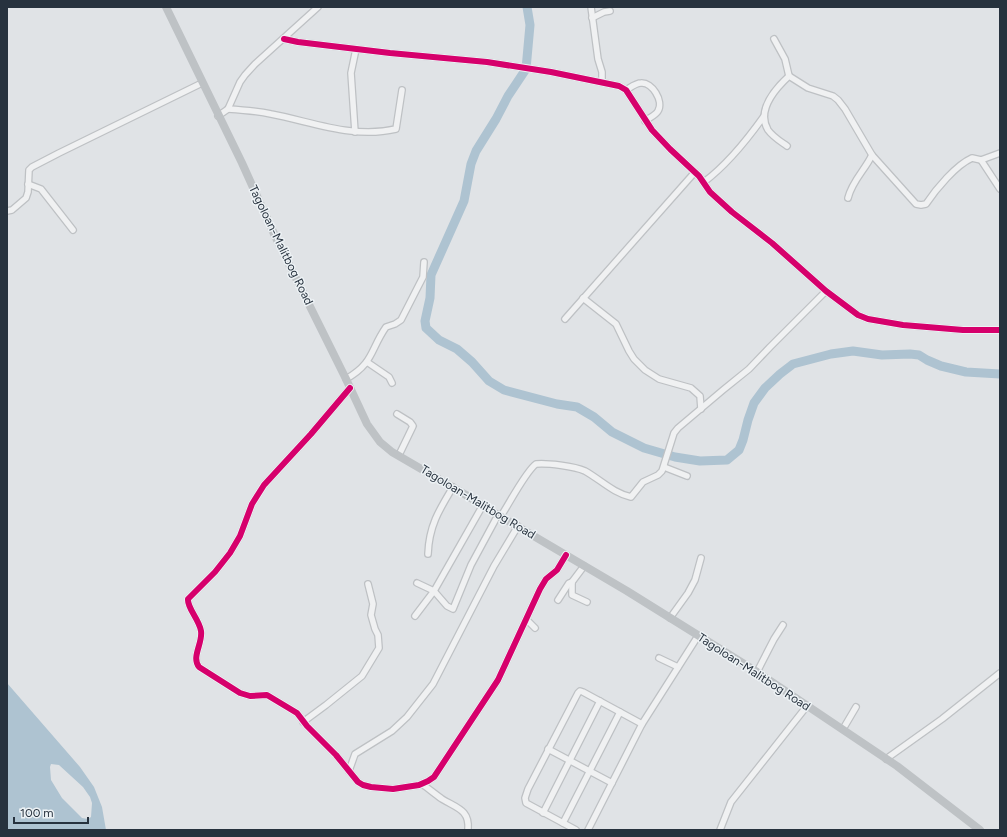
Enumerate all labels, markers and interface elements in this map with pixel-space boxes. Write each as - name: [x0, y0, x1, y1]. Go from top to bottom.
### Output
- street label: Tagoloan-Malitbog Road: [246, 183, 316, 307]
- street label: Tagoloan-Malitbog Road: [418, 462, 538, 542]
- street label: Tagoloan-Malitbog Road: [695, 630, 813, 714]
- scale bar: [14, 799, 88, 825]
- text: 100 m: [20, 806, 54, 820]

